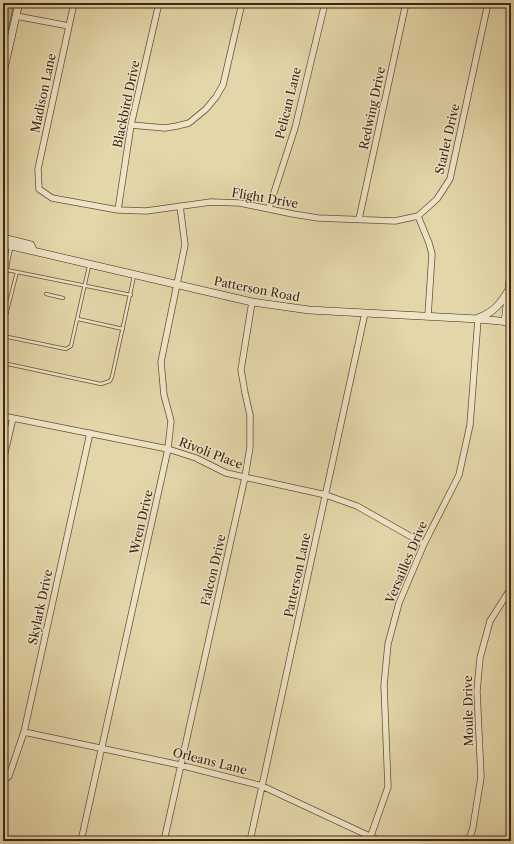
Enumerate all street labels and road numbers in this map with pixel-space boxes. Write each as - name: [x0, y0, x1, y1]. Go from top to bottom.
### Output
- street label: Madison Lane: [27, 52, 59, 134]
- street label: Blackbird Drive: [109, 59, 143, 149]
- street label: Pelican Lane: [272, 65, 304, 140]
- street label: Redwing Drive: [356, 65, 388, 151]
- street label: Starlet Drive: [432, 102, 462, 176]
- street label: Flight Drive: [230, 185, 300, 211]
- street label: Patterson Road: [213, 273, 302, 305]
- street label: Rivoli Place: [177, 434, 245, 472]
- street label: Wren Drive: [126, 488, 156, 557]
- street label: Versailles Drive: [382, 518, 430, 606]
- street label: Patterson Lane: [281, 531, 313, 619]
- street label: Falcon Drive: [198, 533, 229, 607]
- street label: Skylark Drive: [25, 568, 55, 646]
- street label: Moule Drive: [460, 675, 476, 747]
- street label: Orleans Lane: [171, 745, 249, 778]

